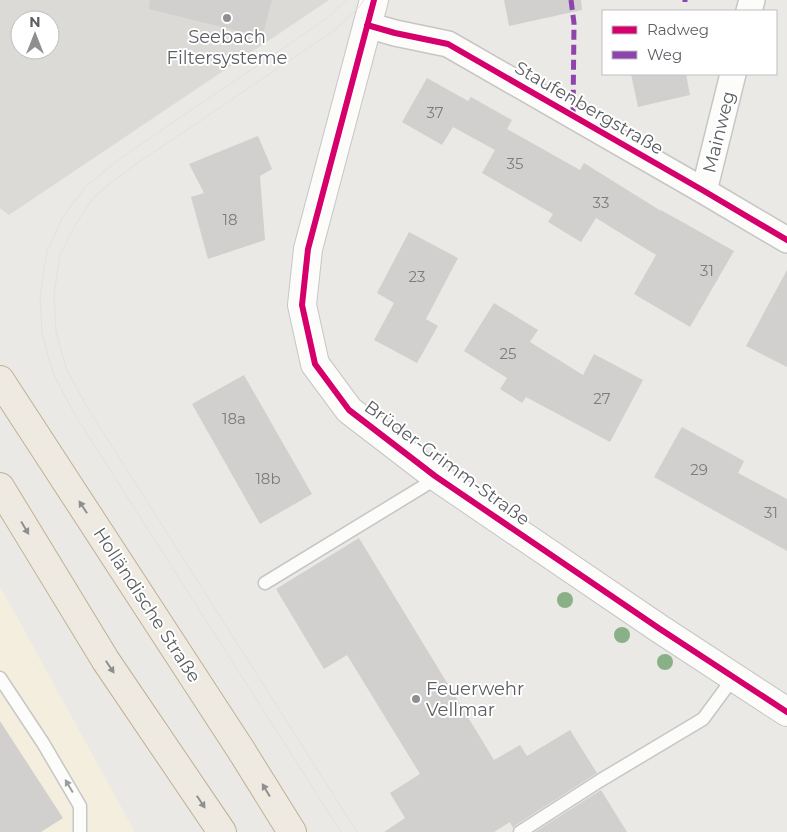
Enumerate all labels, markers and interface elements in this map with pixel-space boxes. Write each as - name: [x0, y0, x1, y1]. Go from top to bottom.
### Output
- north arrow: [10, 10, 60, 60]
- legend: [602, 10, 777, 75]
- marker: Seebach Filtersysteme: [221, 12, 233, 24]
- text: N: [29, 13, 41, 31]
- text: Radweg: [647, 20, 709, 39]
- place label: Seebach Filtersysteme: [167, 26, 288, 69]
- text: Weg: [647, 45, 682, 64]
- street label: Staufenbergstraße: [511, 56, 667, 160]
- street label: Mainweg: [698, 89, 740, 175]
- house number: 37: [426, 103, 444, 122]
- house number: 35: [507, 154, 523, 173]
- house number: 33: [593, 193, 609, 212]
- house number: 18: [223, 210, 238, 229]
- house number: 31: [700, 261, 714, 280]
- house number: 23: [409, 267, 425, 286]
- house number: 25: [499, 344, 517, 363]
- house number: 27: [593, 389, 611, 408]
- street label: Brüder-Grimm-Straße: [360, 396, 534, 530]
- house number: 18a: [222, 409, 246, 428]
- house number: 29: [690, 460, 708, 479]
- house number: 18b: [255, 469, 281, 488]
- one-way arrow: [78, 500, 88, 514]
- house number: 31: [764, 503, 778, 522]
- one-way arrow: [21, 522, 30, 535]
- street label: Holländische Straße: [89, 523, 205, 687]
- one-way arrow: [105, 660, 115, 674]
- place label: Feuerwehr Vellmar: [426, 678, 524, 721]
- marker: Feuerwehr Vellmar: [410, 693, 422, 705]
- one-way arrow: [64, 780, 73, 793]
- one-way arrow: [262, 784, 271, 797]
- one-way arrow: [197, 795, 206, 808]

